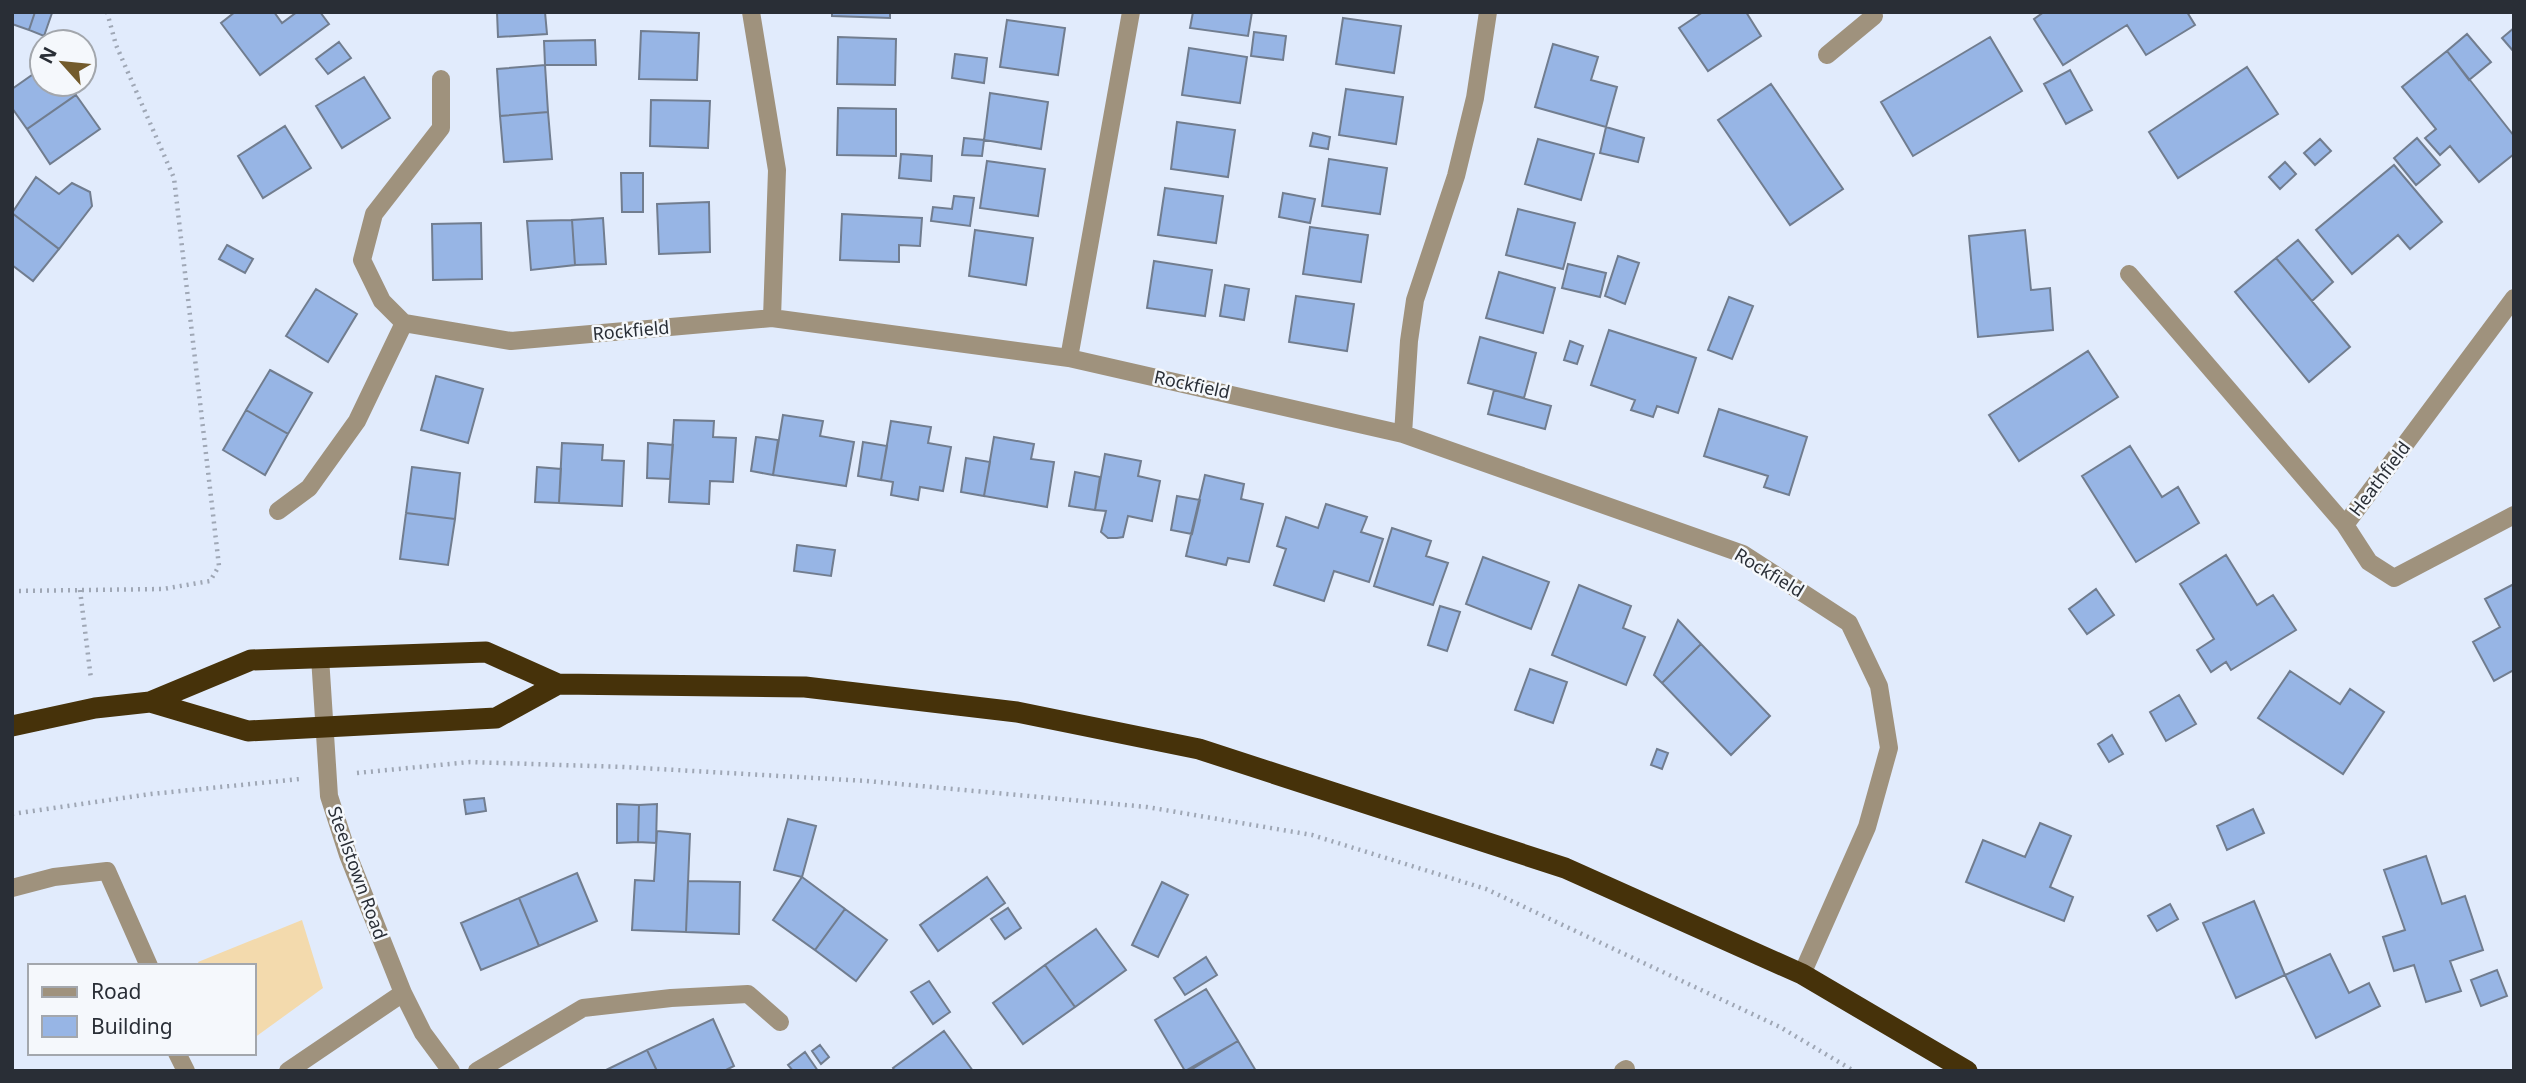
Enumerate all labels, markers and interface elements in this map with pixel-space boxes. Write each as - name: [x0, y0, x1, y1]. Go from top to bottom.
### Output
- north arrow: [28, 28, 98, 98]
- text: N: [33, 42, 63, 68]
- street label: Rockfield: [591, 315, 670, 345]
- street label: Rockfield: [1152, 364, 1232, 404]
- street label: Heathfield: [2343, 436, 2415, 521]
- street label: Rockfield: [1730, 542, 1809, 602]
- street label: Steelstown Road: [323, 803, 393, 943]
- legend: [28, 964, 256, 1055]
- text: Road: [91, 977, 141, 1005]
- text: Building: [91, 1012, 173, 1040]

